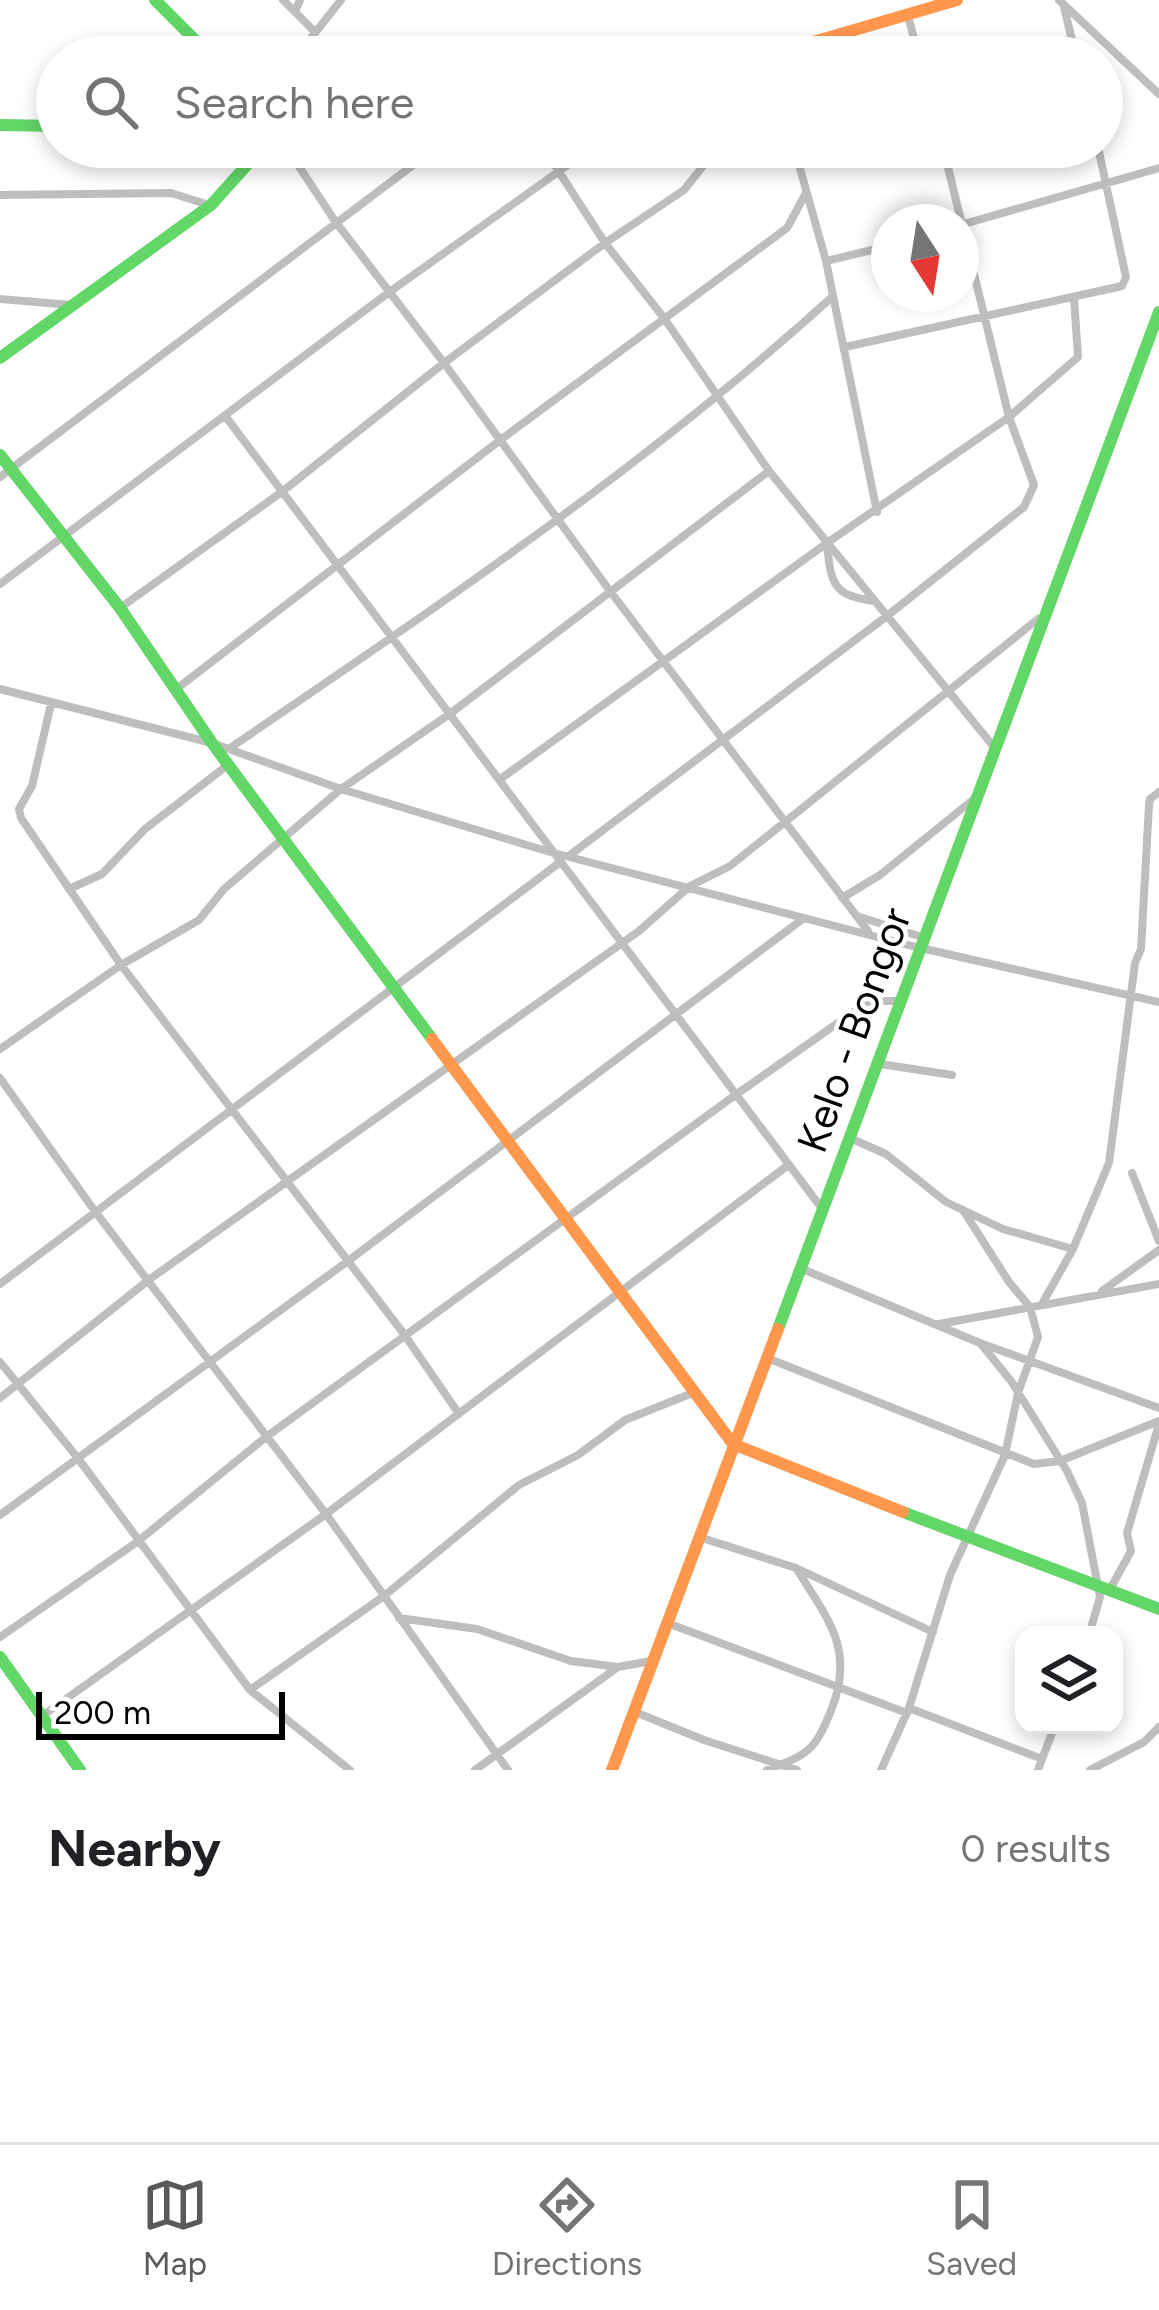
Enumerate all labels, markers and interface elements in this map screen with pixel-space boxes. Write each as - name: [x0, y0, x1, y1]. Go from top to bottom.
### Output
- search box: [36, 36, 1123, 168]
- icon: search: [78, 69, 144, 135]
- text: Search here: [174, 75, 414, 129]
- north arrow: [871, 204, 979, 312]
- street label: Kelo - Bongor: [786, 901, 922, 1159]
- map controls: [1015, 1626, 1123, 1734]
- button: layers: [1015, 1626, 1123, 1734]
- scale bar: [36, 1686, 285, 1739]
- text: 200 m: [54, 1693, 151, 1732]
- text: Nearby: [48, 1818, 221, 1879]
- text: 0 results: [960, 1825, 1111, 1872]
- tab: Map: [142, 2172, 208, 2283]
- tab: Directions: [492, 2172, 642, 2283]
- tab: Saved: [926, 2172, 1017, 2283]

